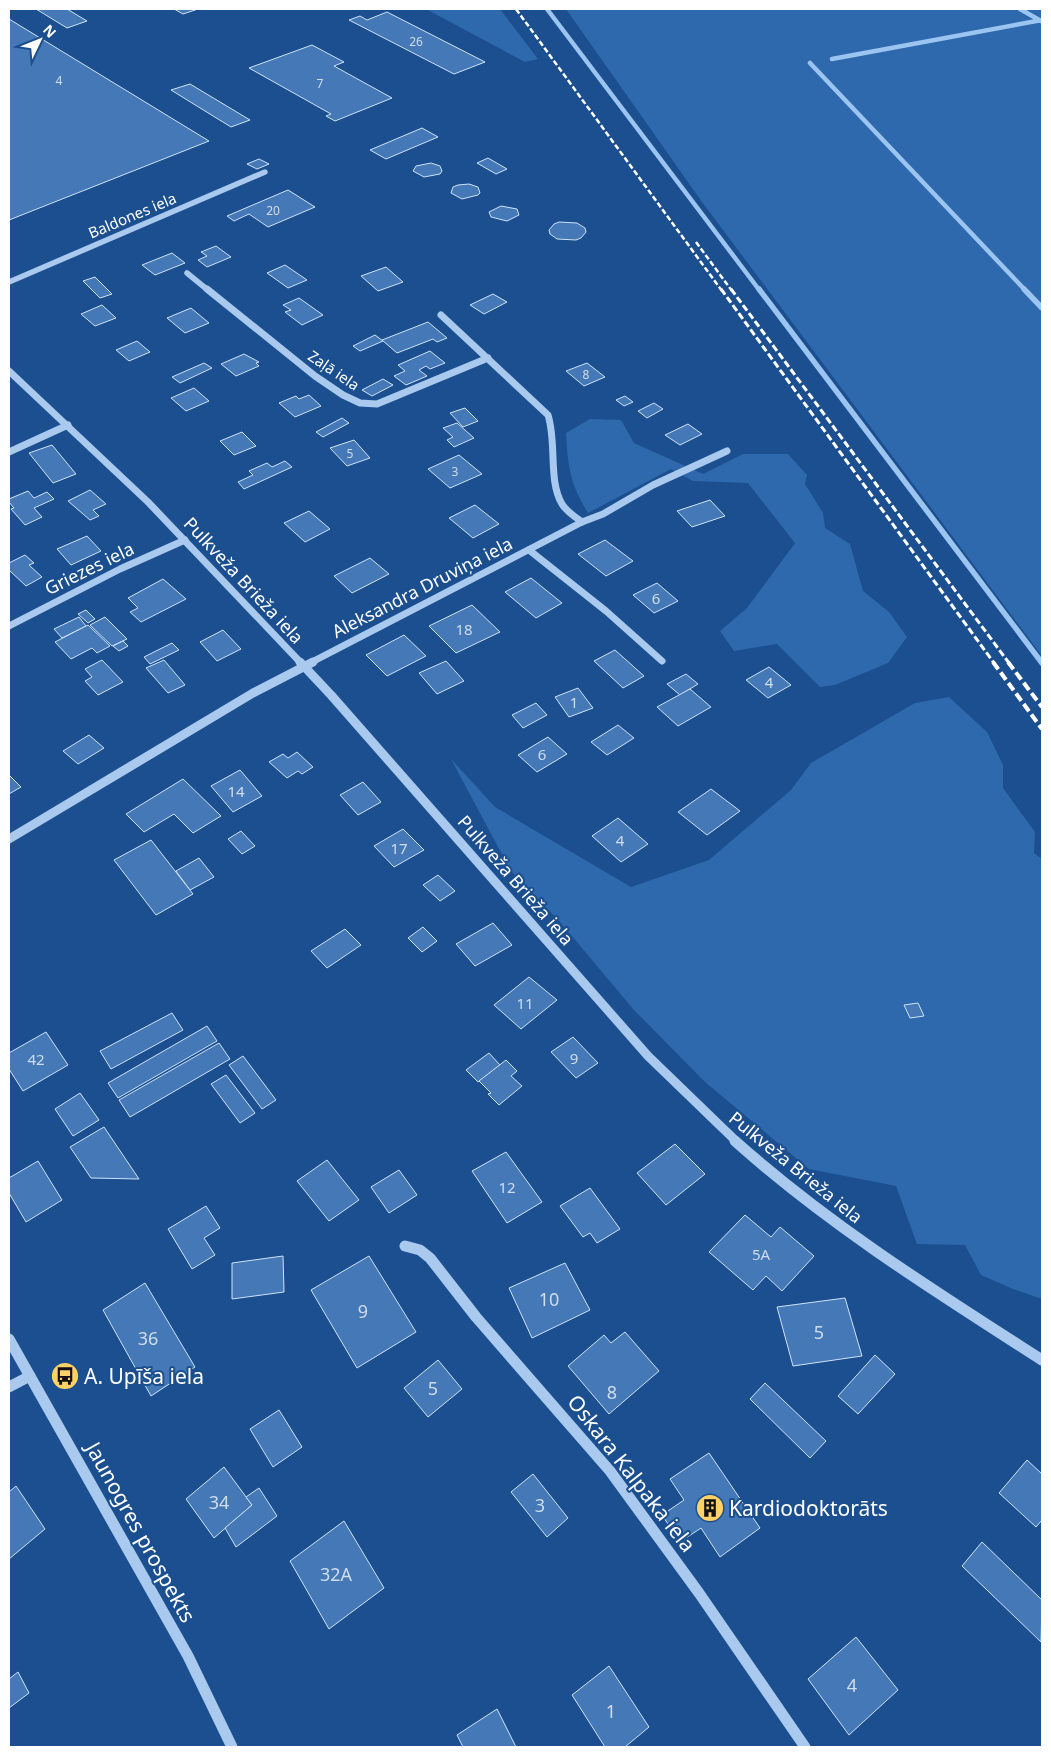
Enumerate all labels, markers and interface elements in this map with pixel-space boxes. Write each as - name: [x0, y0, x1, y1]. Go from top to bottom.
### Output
- north arrow: [15, 15, 65, 65]
- text: N: [39, 20, 61, 41]
- house number: 26: [409, 33, 423, 50]
- house number: 4: [56, 72, 63, 89]
- house number: 7: [317, 75, 324, 92]
- street label: Baldones iela: [85, 187, 179, 243]
- house number: 20: [266, 202, 280, 219]
- street label: Zaļā iela: [304, 346, 364, 394]
- house number: 8: [583, 366, 590, 383]
- house number: 5: [347, 445, 354, 462]
- house number: 3: [452, 463, 459, 480]
- street label: Pulkveža Brieža iela: [179, 511, 309, 649]
- street label: Aleksandra Druviņa iela: [328, 531, 516, 643]
- street label: Griezes iela: [40, 536, 138, 600]
- house number: 6: [652, 588, 660, 608]
- house number: 18: [455, 619, 473, 639]
- house number: 4: [765, 672, 774, 692]
- house number: 1: [570, 692, 578, 712]
- house number: 6: [538, 744, 546, 764]
- house number: 14: [227, 781, 245, 801]
- street label: Pulkveža Brieža iela: [453, 810, 579, 950]
- house number: 4: [616, 830, 625, 850]
- house number: 17: [390, 838, 408, 858]
- house number: 11: [516, 993, 534, 1013]
- house number: 9: [570, 1048, 578, 1068]
- house number: 42: [27, 1049, 45, 1069]
- street label: Pulkveža Brieža iela: [724, 1106, 868, 1228]
- house number: 12: [498, 1177, 516, 1197]
- house number: 5A: [752, 1244, 770, 1264]
- house number: 10: [539, 1287, 559, 1311]
- house number: 9: [358, 1299, 368, 1323]
- house number: 5: [814, 1320, 824, 1344]
- house number: 36: [138, 1326, 158, 1350]
- bus stop icon: A. Upīša iela: [50, 1361, 80, 1391]
- place label: A. Upīša iela: [84, 1362, 204, 1390]
- house number: 5: [428, 1376, 438, 1400]
- house number: 8: [607, 1380, 617, 1404]
- street label: Oskara Kalpaka iela: [562, 1388, 702, 1558]
- street label: Jaunogres prospekts: [79, 1435, 202, 1627]
- house number: 34: [209, 1490, 229, 1514]
- house number: 3: [535, 1493, 545, 1517]
- building icon: Kardiodoktorāts: [695, 1493, 725, 1523]
- place label: Kardiodoktorāts: [729, 1494, 888, 1522]
- house number: 32A: [320, 1562, 353, 1586]
- house number: 4: [847, 1673, 857, 1697]
- house number: 1: [606, 1699, 616, 1723]

